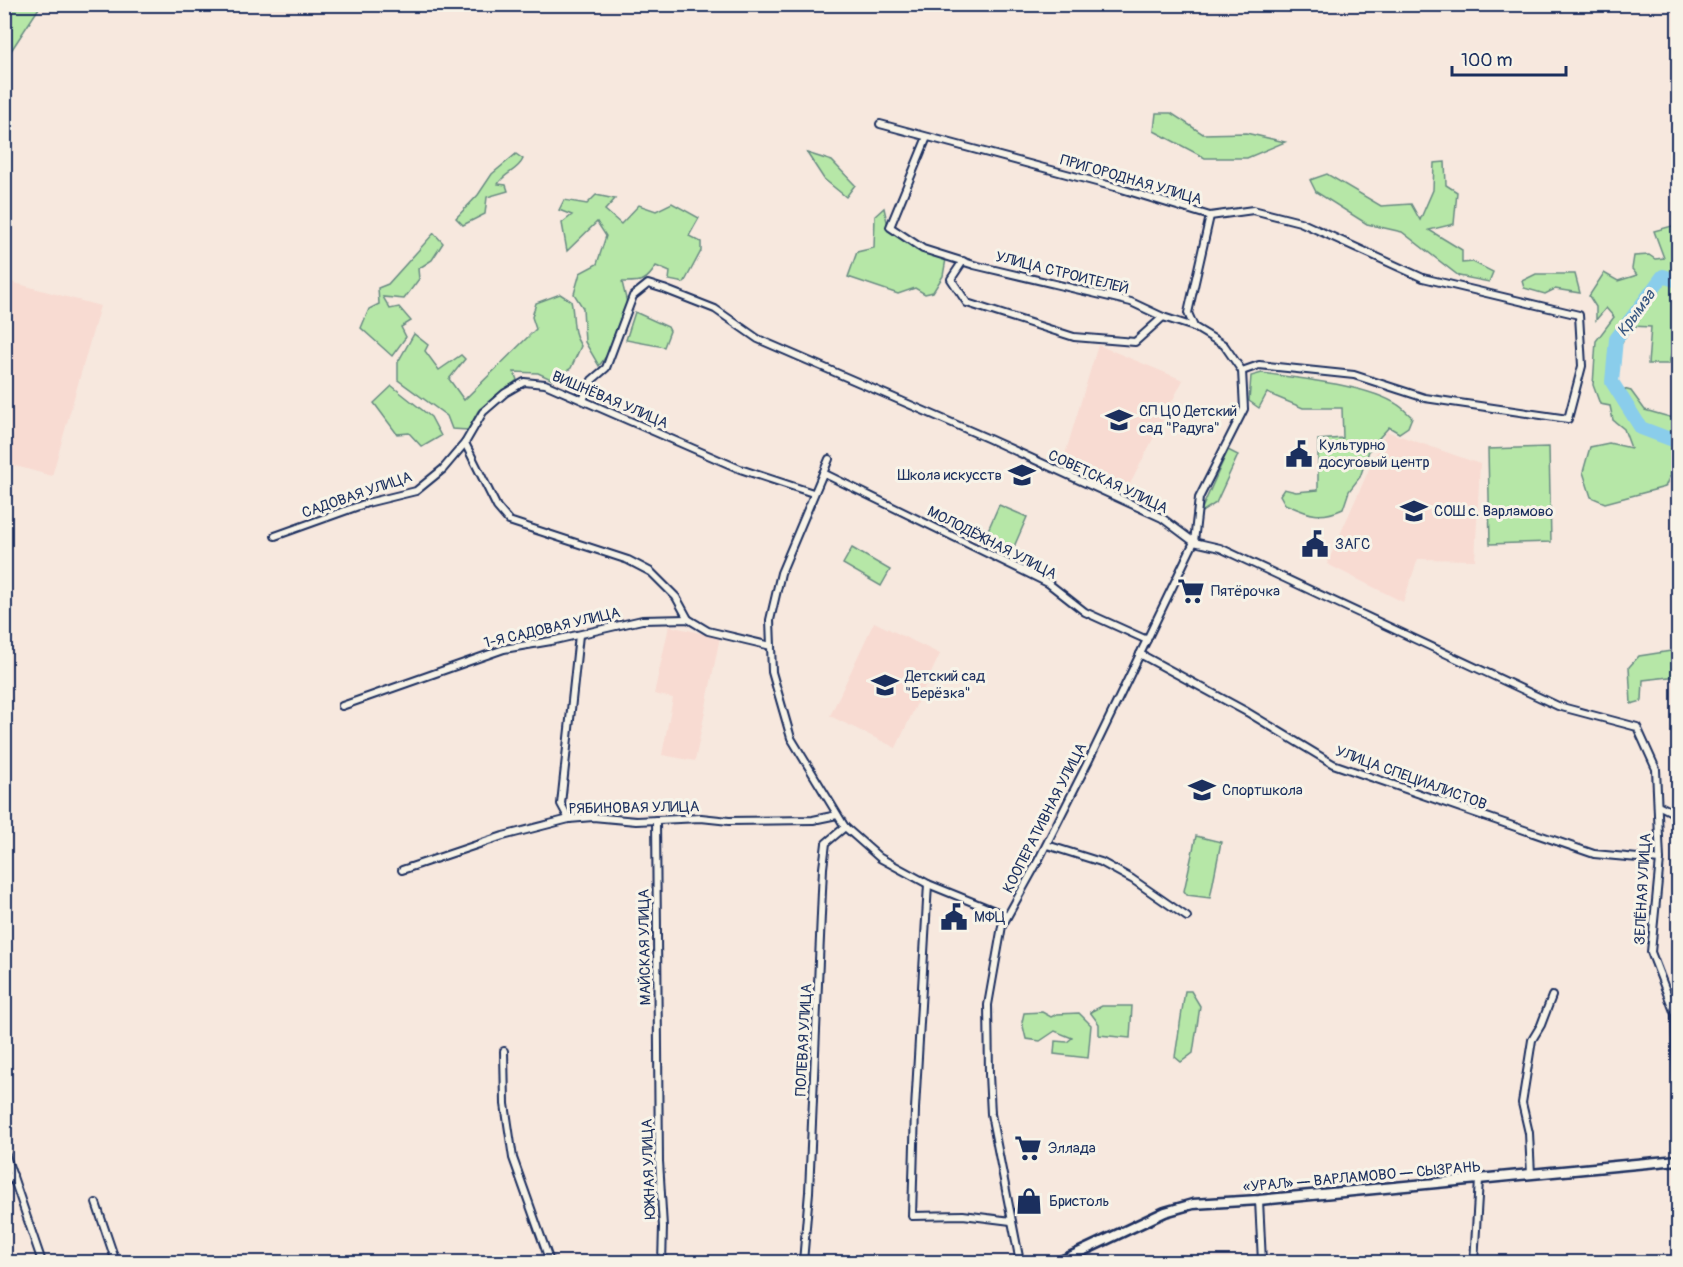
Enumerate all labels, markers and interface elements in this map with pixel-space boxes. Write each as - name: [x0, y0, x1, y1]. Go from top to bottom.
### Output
- scale bar: [1452, 39, 1566, 77]
- text: 100 m: [1461, 49, 1513, 72]
- street label: ПРИГОРОДНАЯ УЛИЦА: [1058, 151, 1204, 209]
- street label: УЛИЦА СТРОИТЕЛЕЙ: [994, 247, 1130, 299]
- water label: Крымза: [1612, 285, 1661, 340]
- street label: ВИШНЁВАЯ УЛИЦА: [549, 367, 671, 433]
- place label: СП ЦО Детский сад "Радуга": [1139, 402, 1237, 438]
- school or university icon: СП ЦО Детский сад "Радуга": [1104, 405, 1134, 435]
- place label: Культурно досуговый центр: [1319, 436, 1430, 472]
- public building icon: Культурно досуговый центр: [1284, 439, 1314, 469]
- street label: СОВЕТСКАЯ УЛИЦА: [1045, 446, 1171, 518]
- school or university icon: Школа искусств: [1007, 460, 1037, 490]
- place label: Школа искусств: [898, 466, 1002, 485]
- street label: САДОВАЯ УЛИЦА: [300, 467, 415, 523]
- school or university icon: СОШ с. Варламово: [1399, 496, 1429, 526]
- street label: МОЛОДЁЖНАЯ УЛИЦА: [924, 502, 1060, 584]
- place label: СОШ с. Варламово: [1434, 502, 1553, 521]
- public building icon: ЗАГС: [1300, 529, 1330, 559]
- place label: ЗАГС: [1335, 535, 1370, 554]
- supermarket icon: Пятёрочка: [1176, 576, 1206, 606]
- place label: Пятёрочка: [1211, 582, 1280, 601]
- street label: 1-Я САДОВАЯ УЛИЦА: [482, 603, 622, 653]
- place label: Детский сад "Берёзка": [904, 667, 985, 703]
- school or university icon: Детский сад "Берёзка": [870, 670, 900, 700]
- street label: КООПЕРАТИВНАЯ УЛИЦА: [999, 739, 1091, 896]
- street label: УЛИЦА СПЕЦИАЛИСТОВ: [1333, 742, 1489, 814]
- school or university icon: Спортшкола: [1187, 775, 1217, 805]
- place label: Спортшкола: [1222, 781, 1303, 800]
- street label: РЯБИНОВАЯ УЛИЦА: [568, 797, 700, 819]
- street label: ЗЕЛЁНАЯ УЛИЦА: [1631, 832, 1655, 945]
- street label: МАЙСКАЯ УЛИЦА: [634, 888, 656, 1005]
- public building icon: МФЦ: [939, 902, 969, 932]
- place label: МФЦ: [974, 908, 1006, 927]
- street label: ПОЛЕВАЯ УЛИЦА: [792, 983, 816, 1097]
- street label: ЮЖНАЯ УЛИЦА: [638, 1118, 660, 1220]
- supermarket icon: Эллада: [1013, 1133, 1043, 1163]
- place label: Эллада: [1048, 1139, 1096, 1158]
- street label: «УРАЛ» — ВАРЛАМОВО — СЫЗРАНЬ: [1242, 1157, 1482, 1197]
- shop icon: Бристоль: [1014, 1186, 1044, 1216]
- place label: Бристоль: [1049, 1192, 1110, 1211]

